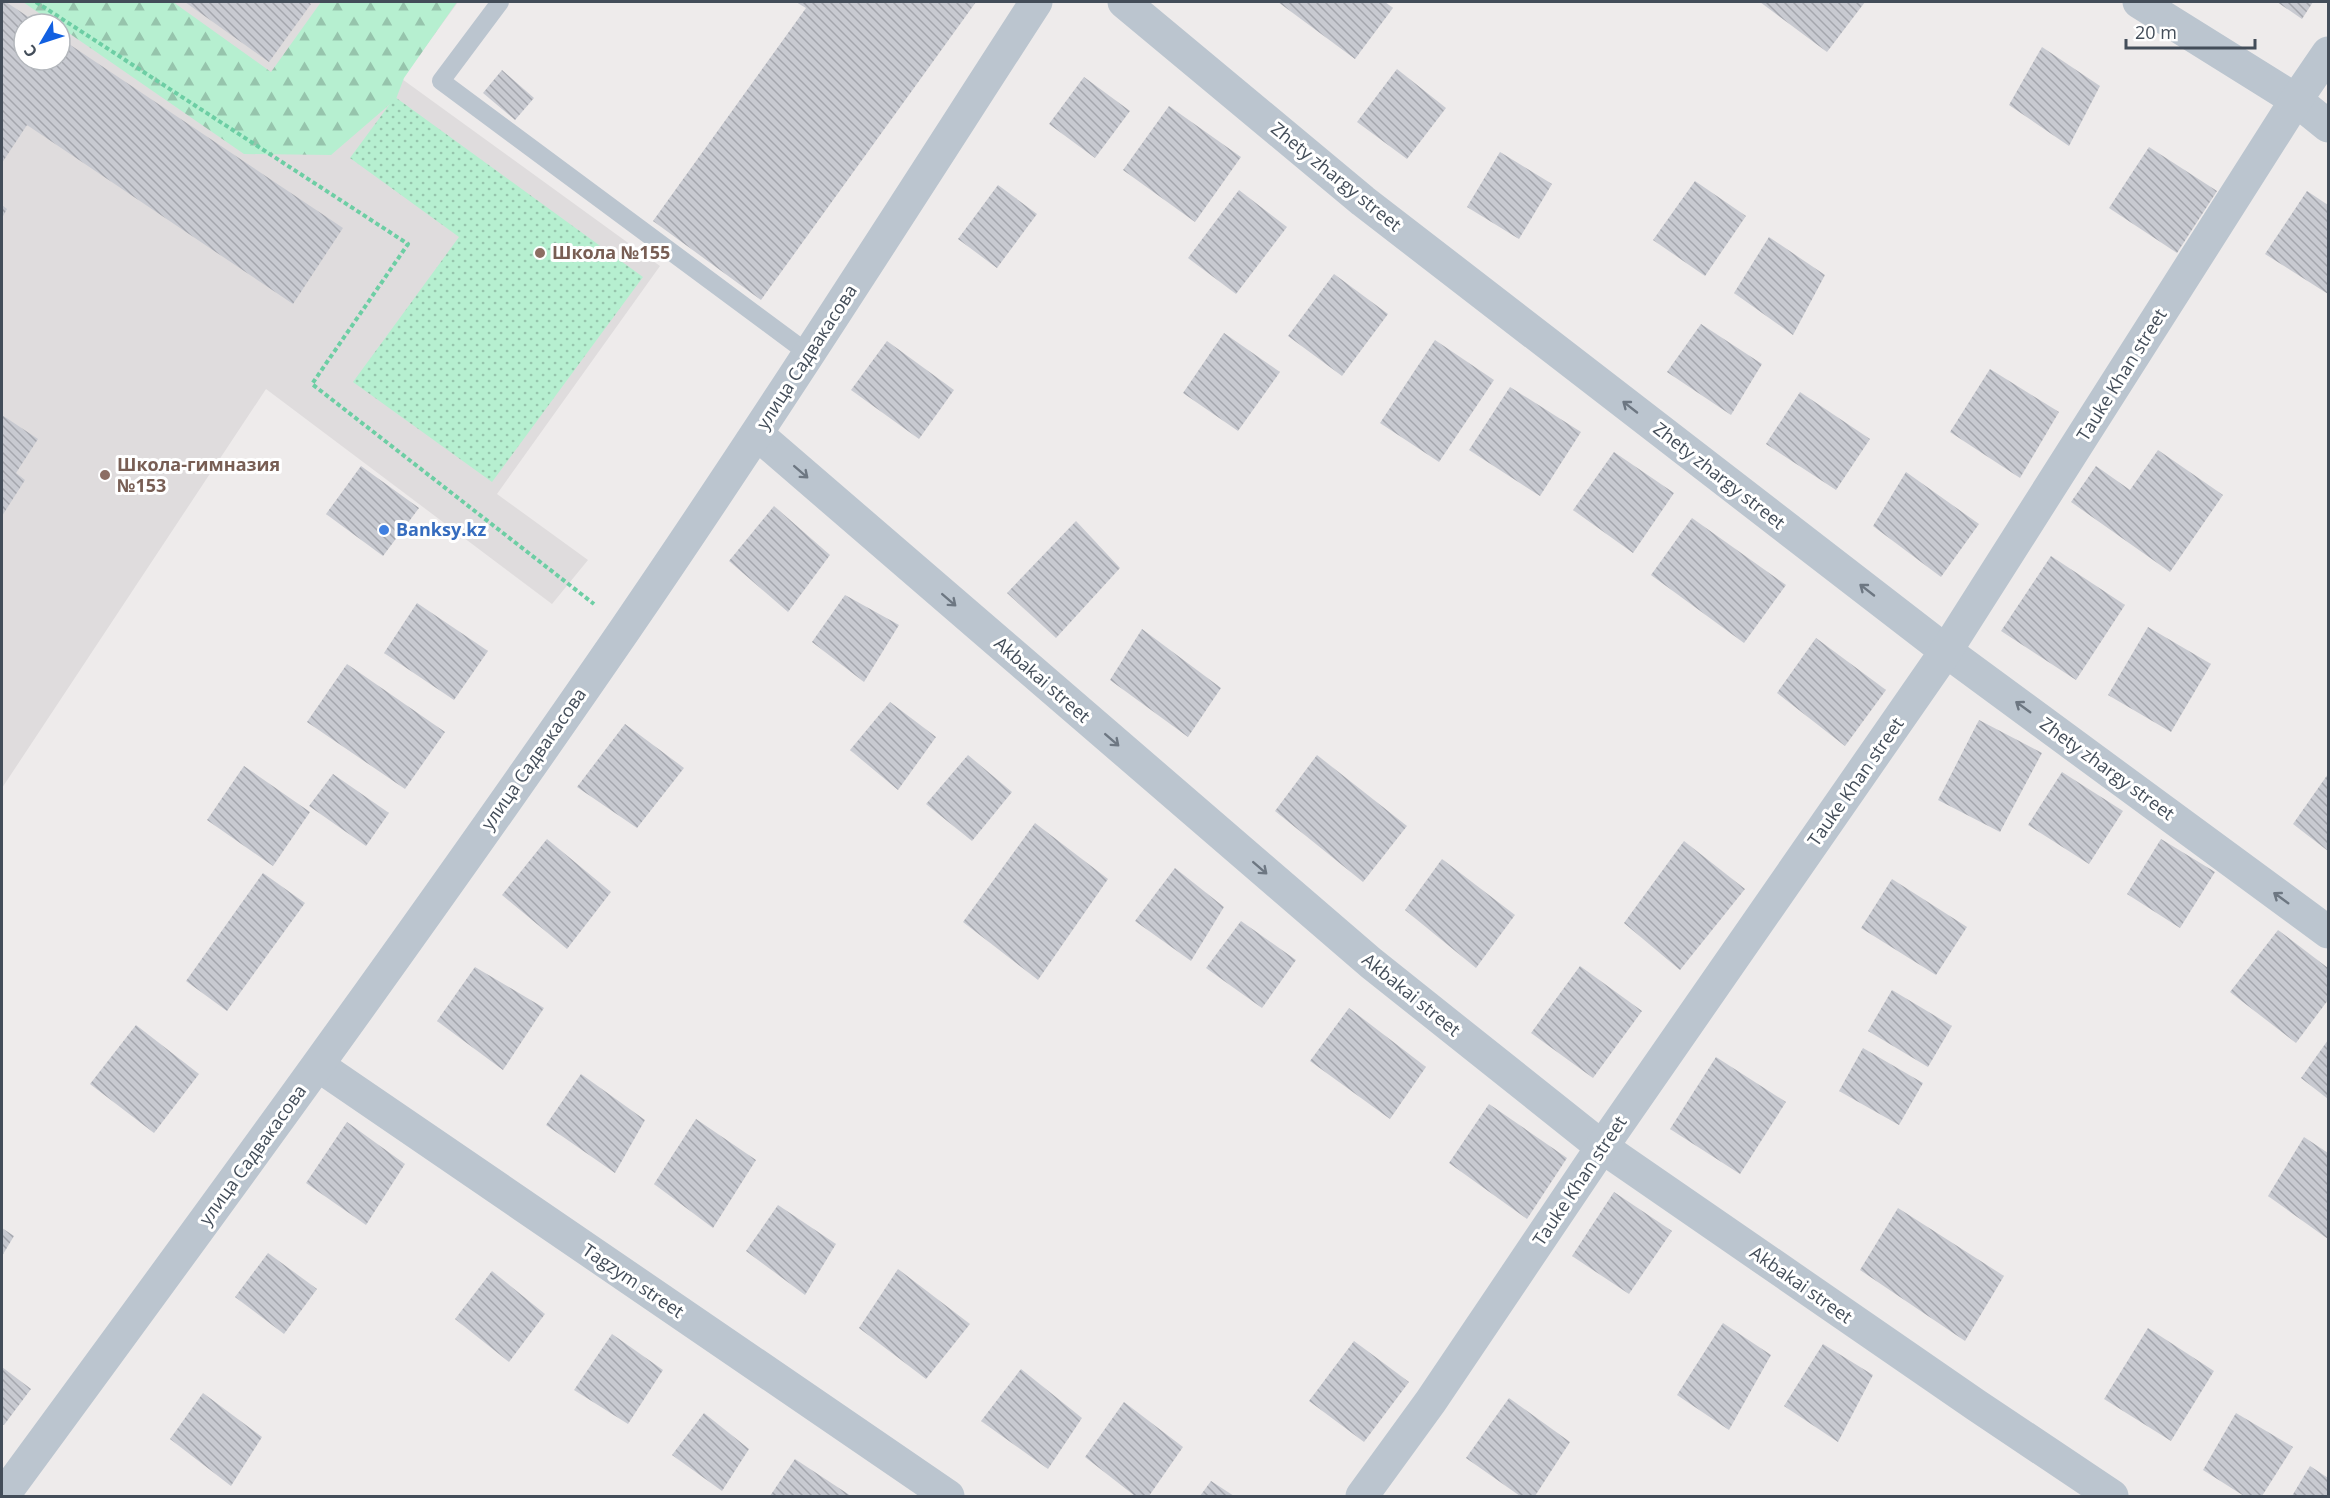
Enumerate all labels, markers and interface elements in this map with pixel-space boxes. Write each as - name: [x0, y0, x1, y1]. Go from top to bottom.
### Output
- north arrow: [12, 12, 72, 72]
- scale bar: [2126, 12, 2255, 50]
- text: 20 m: [2135, 20, 2177, 44]
- text: С: [19, 41, 42, 62]
- street label: Zhety zhargy street: [1267, 116, 1407, 236]
- place label: Школа №155: [552, 240, 670, 264]
- marker: Школа №155: [533, 246, 547, 260]
- street label: улица Садвакасова: [750, 280, 862, 433]
- street label: Tauke Khan street: [2071, 304, 2172, 445]
- one-way arrow: [1622, 400, 1638, 413]
- street label: Zhety zhargy street: [1649, 416, 1790, 534]
- place label: Школа-гимназия №153: [117, 452, 280, 497]
- one-way arrow: [793, 465, 808, 479]
- marker: Школа-гимназия №153: [98, 468, 112, 482]
- place label: Banksy.kz: [396, 517, 486, 541]
- marker: Banksy.kz: [377, 523, 391, 537]
- one-way arrow: [1859, 584, 1875, 597]
- one-way arrow: [941, 593, 957, 606]
- street label: Akbakai street: [990, 631, 1096, 728]
- street label: улица Садвакасова: [475, 683, 591, 834]
- one-way arrow: [2015, 701, 2031, 714]
- street label: Zhety zhargy street: [2035, 711, 2180, 825]
- street label: Tauke Khan street: [1802, 712, 1909, 851]
- one-way arrow: [1104, 734, 1120, 747]
- one-way arrow: [1252, 861, 1267, 875]
- one-way arrow: [2274, 891, 2290, 904]
- street label: Akbakai street: [1358, 947, 1466, 1041]
- street label: улица Садвакасова: [193, 1079, 311, 1229]
- street label: Tauke Khan street: [1527, 1111, 1632, 1250]
- street label: Tagzym street: [578, 1237, 689, 1323]
- street label: Akbakai street: [1746, 1240, 1857, 1328]

